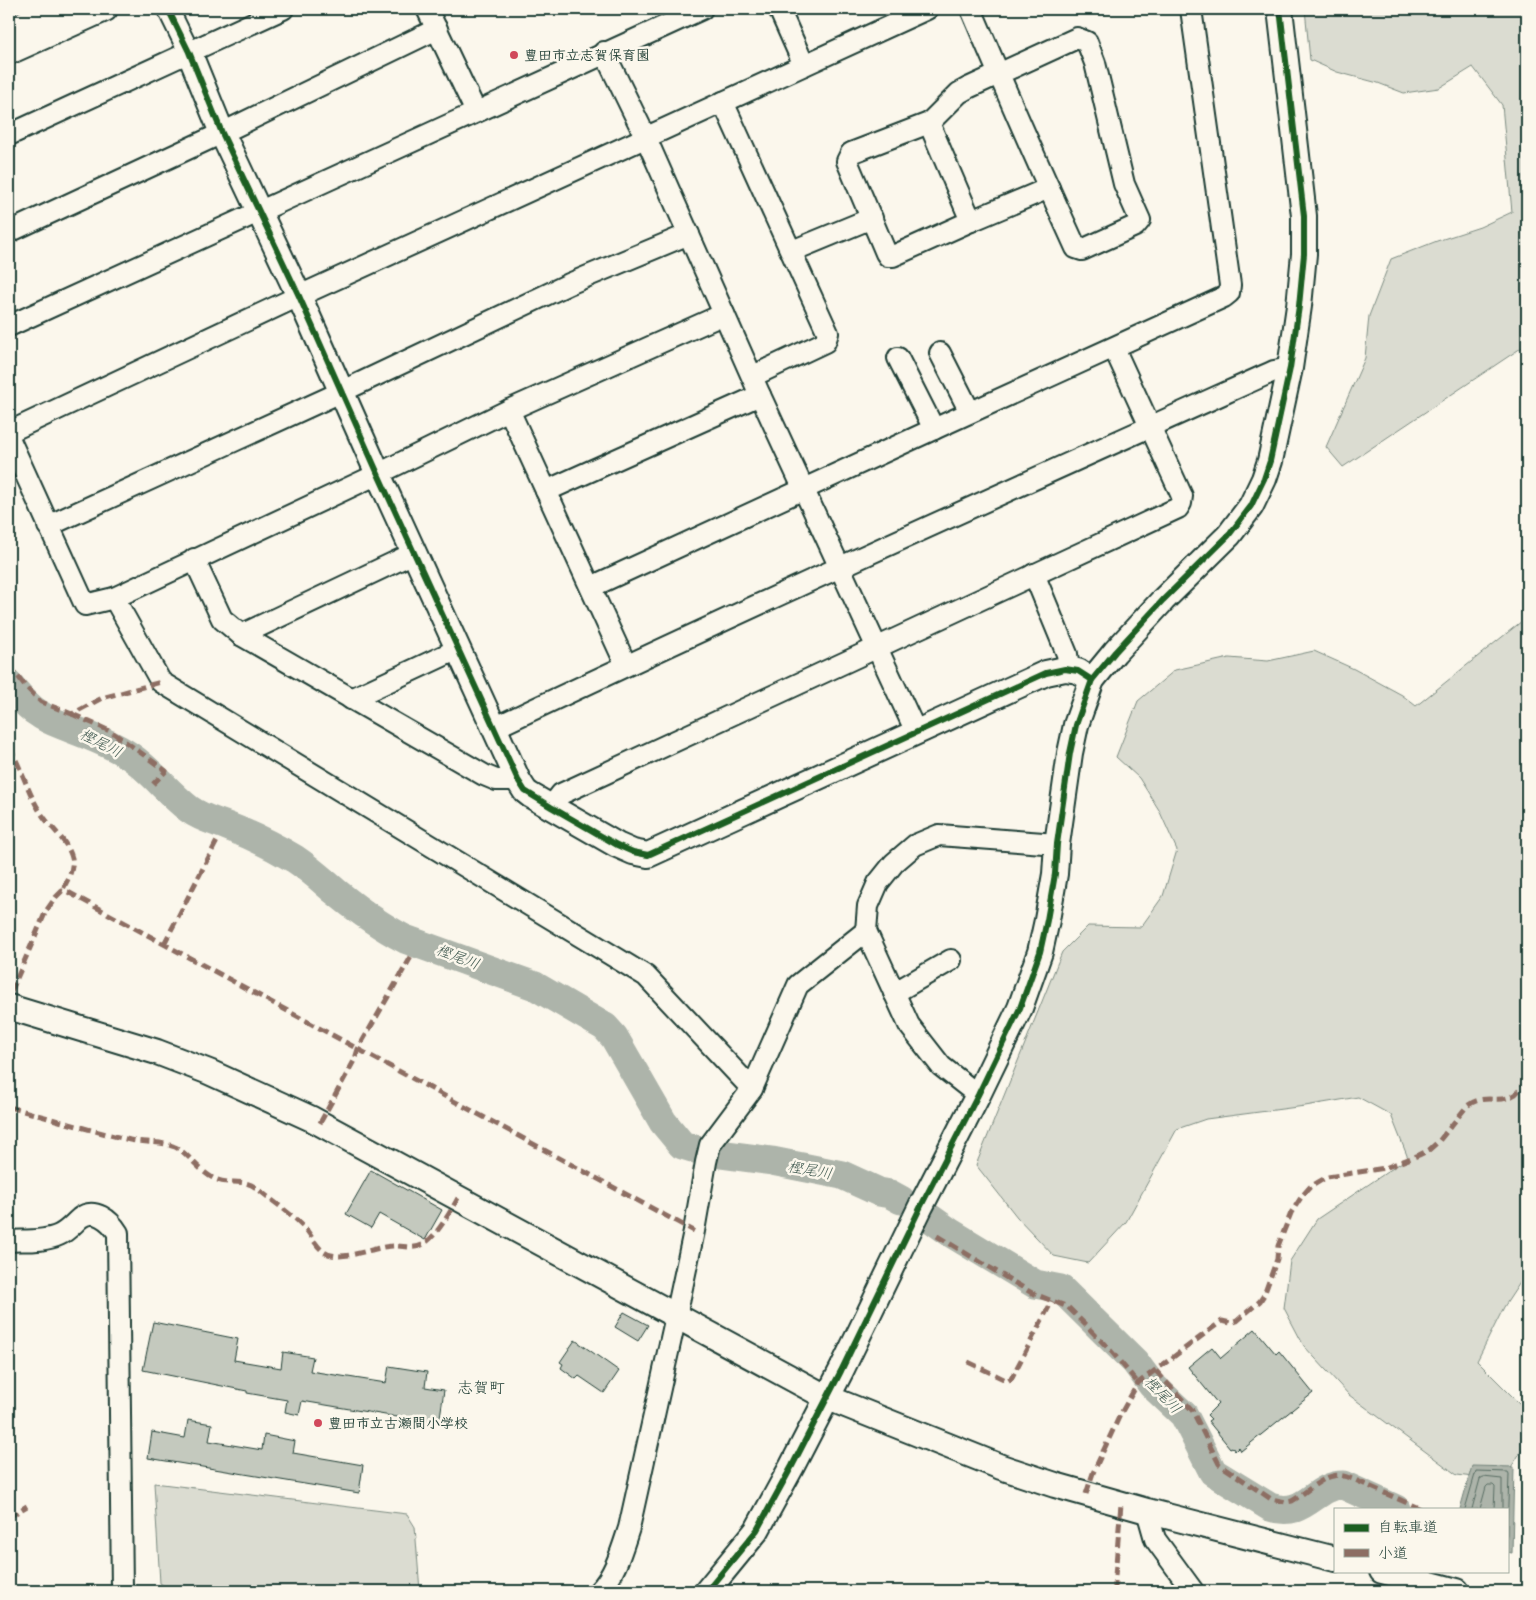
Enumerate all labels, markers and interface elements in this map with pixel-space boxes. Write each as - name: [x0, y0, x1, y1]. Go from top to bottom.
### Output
- place label: 豊田市立志賀保育園: [524, 45, 650, 64]
- marker: 豊田市立志賀保育園: [508, 49, 520, 61]
- water label: 樫尾川: [77, 723, 126, 761]
- water label: 樫尾川: [434, 939, 483, 973]
- water label: 樫尾川: [786, 1155, 834, 1183]
- water label: 樫尾川: [1141, 1371, 1187, 1417]
- district label: 志賀町: [457, 1376, 505, 1397]
- place label: 豊田市立古瀬間小学校: [328, 1413, 468, 1432]
- marker: 豊田市立古瀬間小学校: [312, 1417, 324, 1429]
- legend: [1334, 1508, 1508, 1572]
- text: 自転車道: [1378, 1516, 1438, 1536]
- text: 小道: [1378, 1542, 1408, 1562]

